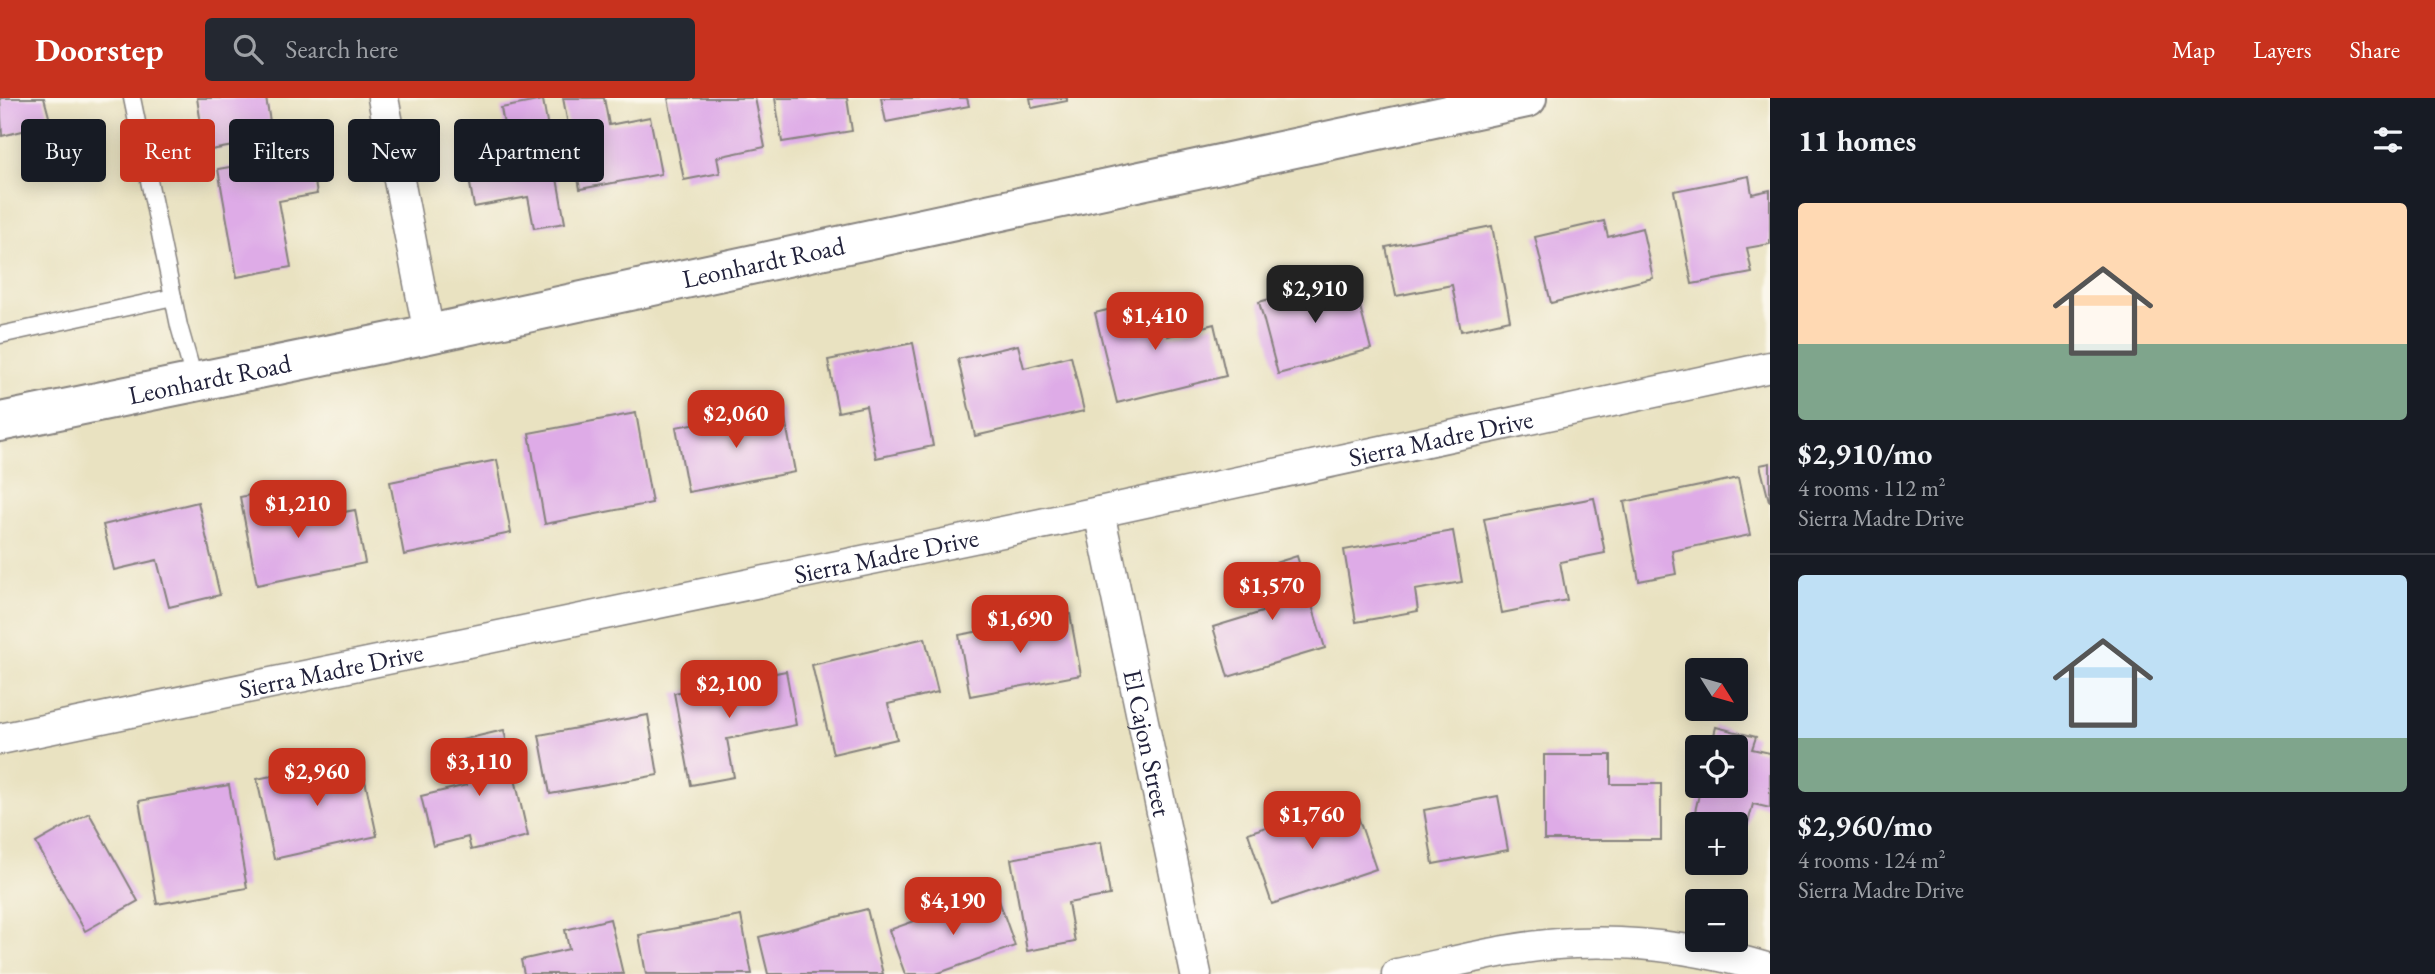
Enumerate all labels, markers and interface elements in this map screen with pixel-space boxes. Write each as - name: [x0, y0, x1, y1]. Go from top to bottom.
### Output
- search box: [205, 18, 695, 81]
- text: Doorstep: [35, 28, 163, 71]
- icon: search: [229, 30, 267, 68]
- text: Search here: [285, 32, 398, 66]
- text: Map: [2172, 34, 2215, 65]
- text: Layers: [2253, 34, 2312, 65]
- text: Share: [2350, 34, 2400, 65]
- chip: Buy: [21, 119, 106, 182]
- chip: Rent: [120, 119, 215, 182]
- chip: Filters: [229, 119, 334, 182]
- chip: New: [348, 119, 440, 182]
- chip: Apartment: [454, 119, 604, 182]
- text: 11 homes: [1798, 121, 1916, 160]
- icon: filters: [2369, 121, 2407, 159]
- street label: Leonhardt Road: [679, 228, 849, 296]
- icon: home: [2040, 248, 2166, 374]
- pin: $2,910: [1258, 266, 1372, 325]
- text: $2,910: [1283, 273, 1347, 303]
- pin: $1,410: [1098, 292, 1212, 352]
- text: $1,410: [1123, 300, 1187, 330]
- street label: Leonhardt Road: [125, 346, 295, 412]
- pin: $2,060: [679, 390, 793, 450]
- text: $2,060: [704, 398, 768, 428]
- street label: Sierra Madre Drive: [1346, 402, 1536, 475]
- text: $2,910/mo: [1798, 434, 1932, 473]
- text: 4 rooms · 112 m²: [1798, 473, 1946, 503]
- pin: $1,210: [241, 480, 355, 540]
- text: $1,210: [266, 488, 330, 518]
- text: Sierra Madre Drive: [1798, 503, 1964, 533]
- street label: Sierra Madre Drive: [791, 520, 982, 592]
- pin: $1,570: [1215, 562, 1329, 622]
- text: $1,570: [1240, 570, 1304, 600]
- pin: $1,690: [963, 596, 1077, 655]
- text: $1,690: [988, 603, 1052, 633]
- icon: home: [2040, 620, 2166, 746]
- street label: Sierra Madre Drive: [236, 635, 426, 706]
- north arrow: [1685, 658, 1748, 721]
- map controls: [1685, 658, 1748, 952]
- pin: $2,100: [672, 660, 786, 720]
- street label: El Cajon Street: [1115, 666, 1179, 820]
- text: $2,100: [697, 668, 761, 698]
- button: locate: [1685, 735, 1748, 798]
- pin: $3,110: [422, 738, 536, 798]
- text: $3,110: [447, 746, 511, 776]
- pin: $2,960: [260, 748, 374, 808]
- text: $2,960: [285, 756, 349, 786]
- pin: $1,760: [1255, 792, 1369, 851]
- text: $1,760: [1280, 799, 1344, 829]
- text: $2,960/mo: [1798, 806, 1932, 845]
- button: +: [1685, 812, 1748, 875]
- text: 4 rooms · 124 m²: [1798, 845, 1946, 875]
- text: Sierra Madre Drive: [1798, 875, 1964, 905]
- pin: $4,190: [896, 878, 1010, 937]
- text: $4,190: [921, 885, 985, 915]
- button: −: [1685, 889, 1748, 952]

